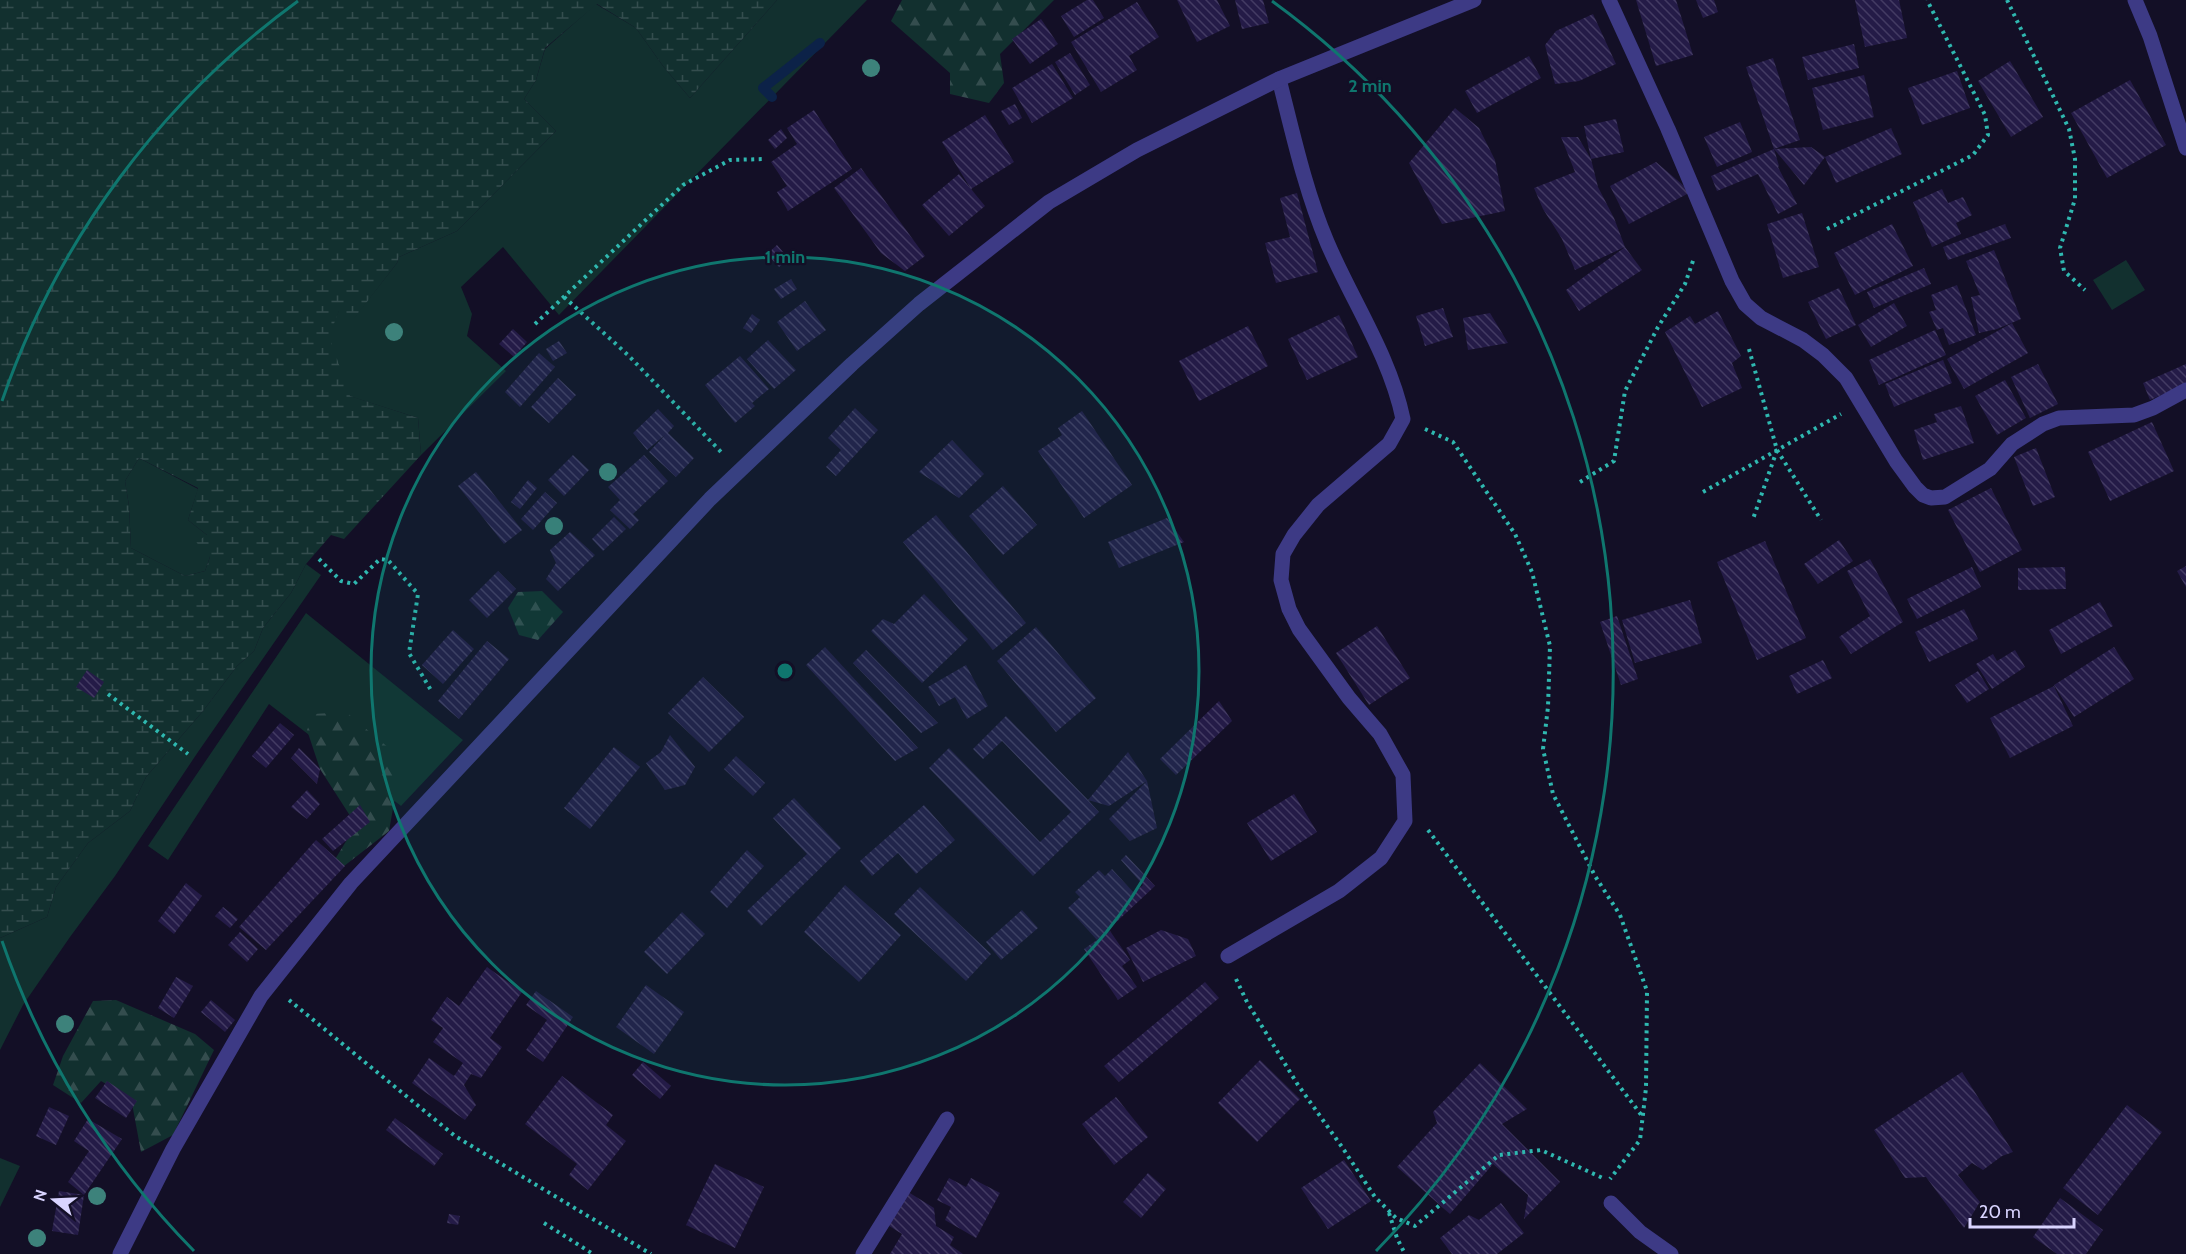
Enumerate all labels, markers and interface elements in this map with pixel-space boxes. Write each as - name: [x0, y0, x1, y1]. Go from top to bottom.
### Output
- text: 2 min: [1348, 75, 1392, 97]
- text: 1 min: [765, 246, 805, 268]
- centre of rings: [775, 661, 795, 681]
- north arrow: [24, 1170, 84, 1230]
- text: N: [29, 1187, 51, 1204]
- scale bar: [1970, 1191, 2074, 1229]
- text: 20 m: [1979, 1201, 2021, 1223]

